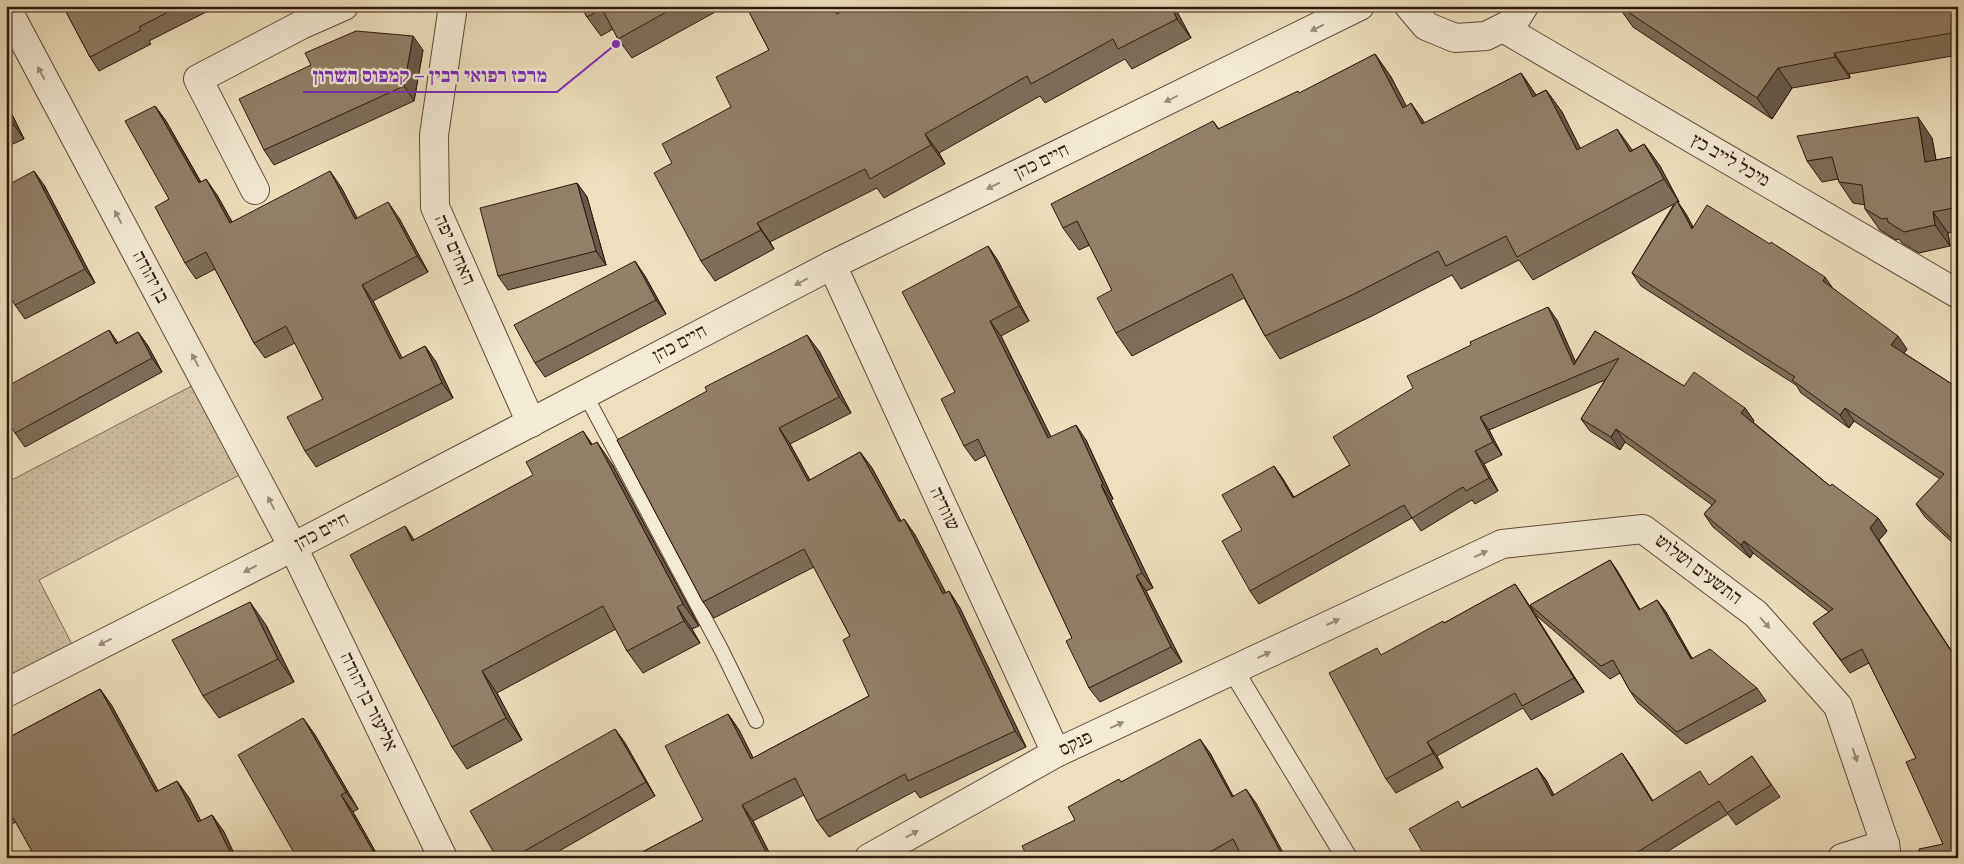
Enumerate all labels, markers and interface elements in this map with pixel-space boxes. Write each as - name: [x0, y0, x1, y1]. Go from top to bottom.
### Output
- one-way arrow: [1309, 24, 1324, 32]
- callout: מרכז רפואי רבין – קמפוס השרון: [303, 57, 557, 92]
- text: מרכז רפואי רבין – קמפוס השרון: [313, 63, 547, 91]
- one-way arrow: [37, 66, 45, 80]
- one-way arrow: [1164, 95, 1178, 103]
- street label: מיכל לייב כץ: [1686, 128, 1774, 194]
- street label: חיים כהן: [1010, 138, 1074, 186]
- one-way arrow: [986, 182, 1000, 190]
- one-way arrow: [114, 209, 122, 224]
- street label: האחים יפה: [427, 211, 481, 289]
- street label: בן יהודה: [125, 246, 175, 308]
- one-way arrow: [793, 278, 808, 286]
- street label: חיים כהן: [648, 319, 712, 369]
- one-way arrow: [191, 352, 199, 367]
- street label: שוודיה: [923, 483, 965, 535]
- one-way arrow: [267, 496, 275, 510]
- street label: חיים כהן: [290, 507, 354, 557]
- street label: התשעים ושלוש: [1649, 528, 1747, 612]
- one-way arrow: [1474, 550, 1488, 558]
- one-way arrow: [243, 565, 257, 573]
- one-way arrow: [1759, 617, 1770, 630]
- one-way arrow: [1326, 618, 1340, 626]
- one-way arrow: [98, 638, 112, 646]
- street label: אליעזר בן יהודה: [333, 648, 403, 756]
- one-way arrow: [1256, 651, 1271, 659]
- one-way arrow: [1110, 720, 1124, 728]
- street label: פנקס: [1055, 725, 1097, 763]
- one-way arrow: [1852, 748, 1859, 763]
- one-way arrow: [904, 830, 919, 838]

